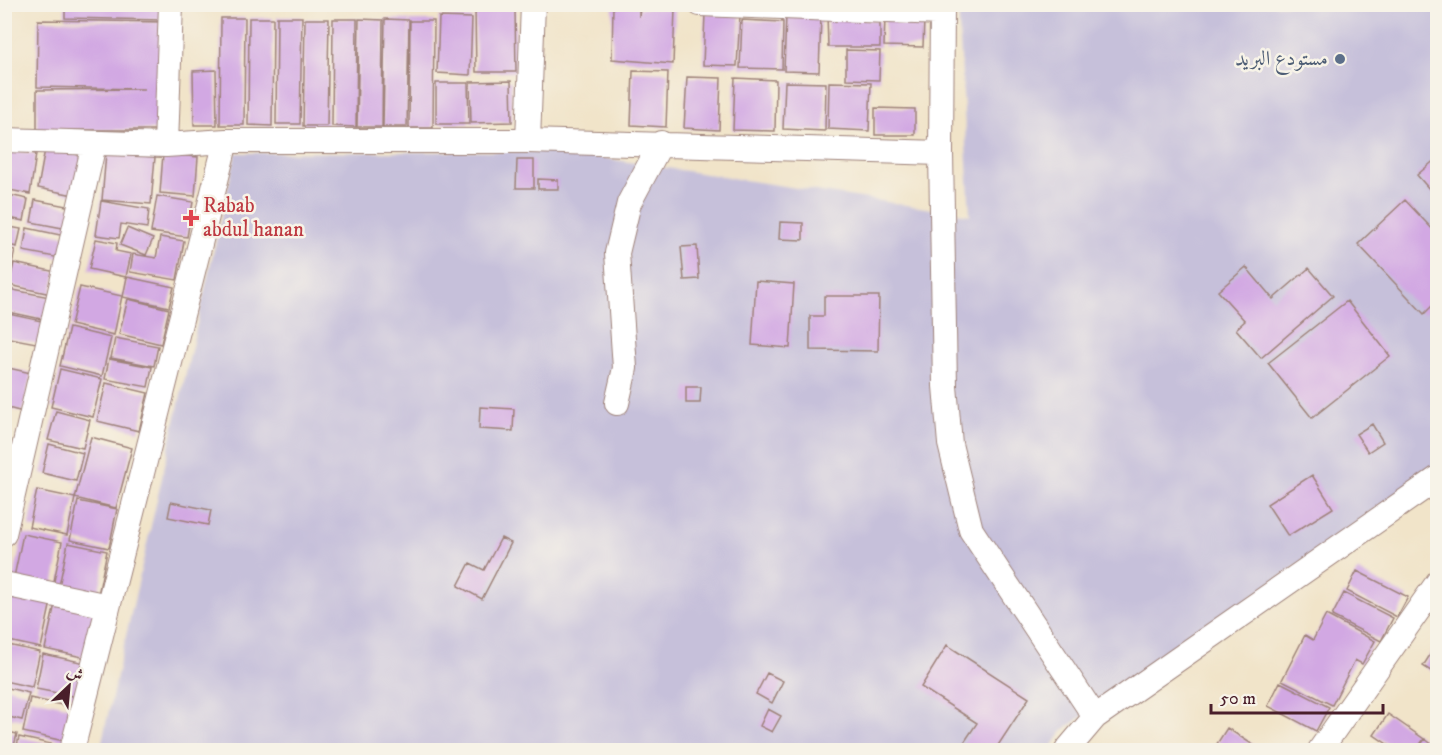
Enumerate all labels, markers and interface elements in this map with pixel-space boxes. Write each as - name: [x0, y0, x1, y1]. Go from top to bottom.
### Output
- place label: مستودع البريد: [1235, 46, 1328, 76]
- marker: مستودع البريد: [1333, 52, 1347, 66]
- place label: Rabab abdul hanan: [203, 193, 304, 243]
- marker: Rabab abdul hanan: [184, 211, 198, 225]
- north arrow: [39, 656, 99, 716]
- text: ش: [64, 661, 87, 686]
- scale bar: [1211, 677, 1384, 715]
- text: 50 m: [1220, 688, 1256, 710]

